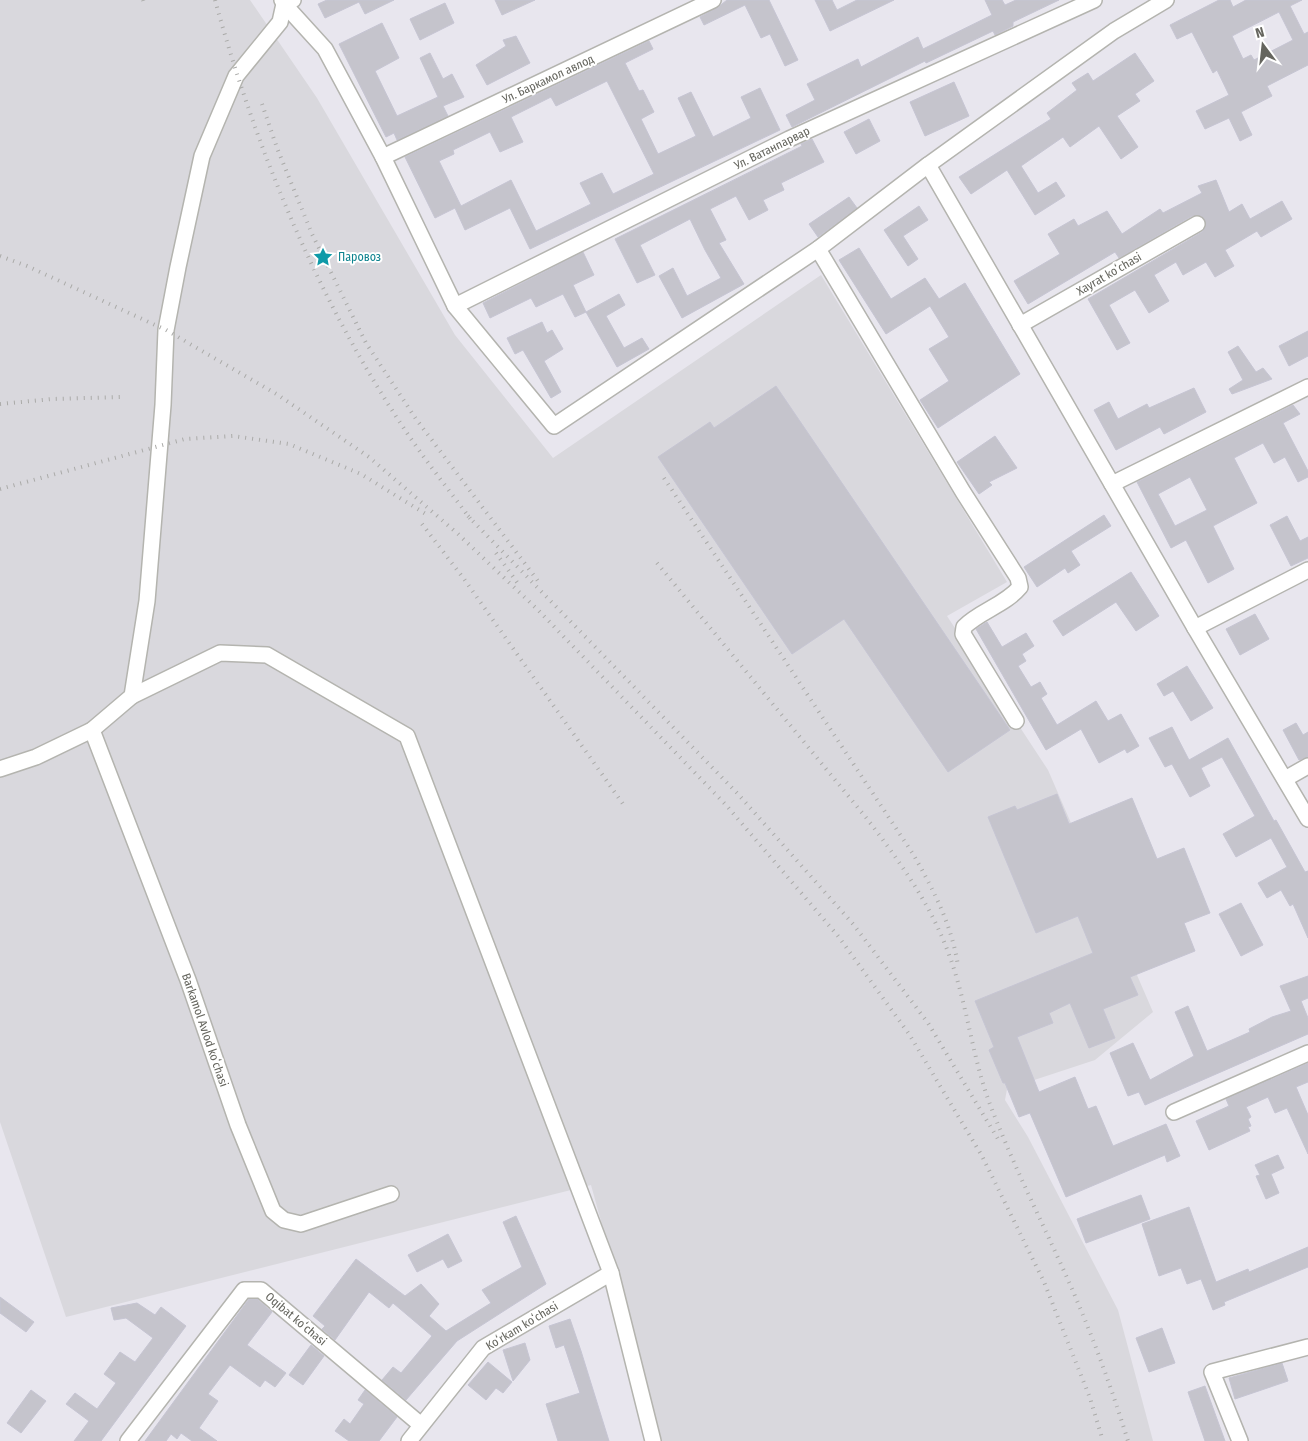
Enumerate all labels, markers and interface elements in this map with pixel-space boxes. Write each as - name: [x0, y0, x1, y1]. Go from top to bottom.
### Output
- north arrow: [1238, 20, 1288, 70]
- text: N: [1254, 24, 1266, 42]
- street label: Ул. Баркамол авлод: [499, 52, 596, 107]
- street label: Ул. Ватанпарвар: [731, 124, 812, 173]
- place icon: Паровоз: [312, 246, 334, 268]
- street label: Xayrat koʻchasi: [1074, 249, 1144, 298]
- place label: Паровоз: [338, 250, 381, 264]
- street label: Barkamol Аvlod koʻchasi: [179, 971, 232, 1089]
- street label: Oqibat koʻchasi: [263, 1289, 330, 1349]
- street label: Koʻrkam koʻchasi: [483, 1298, 561, 1353]

